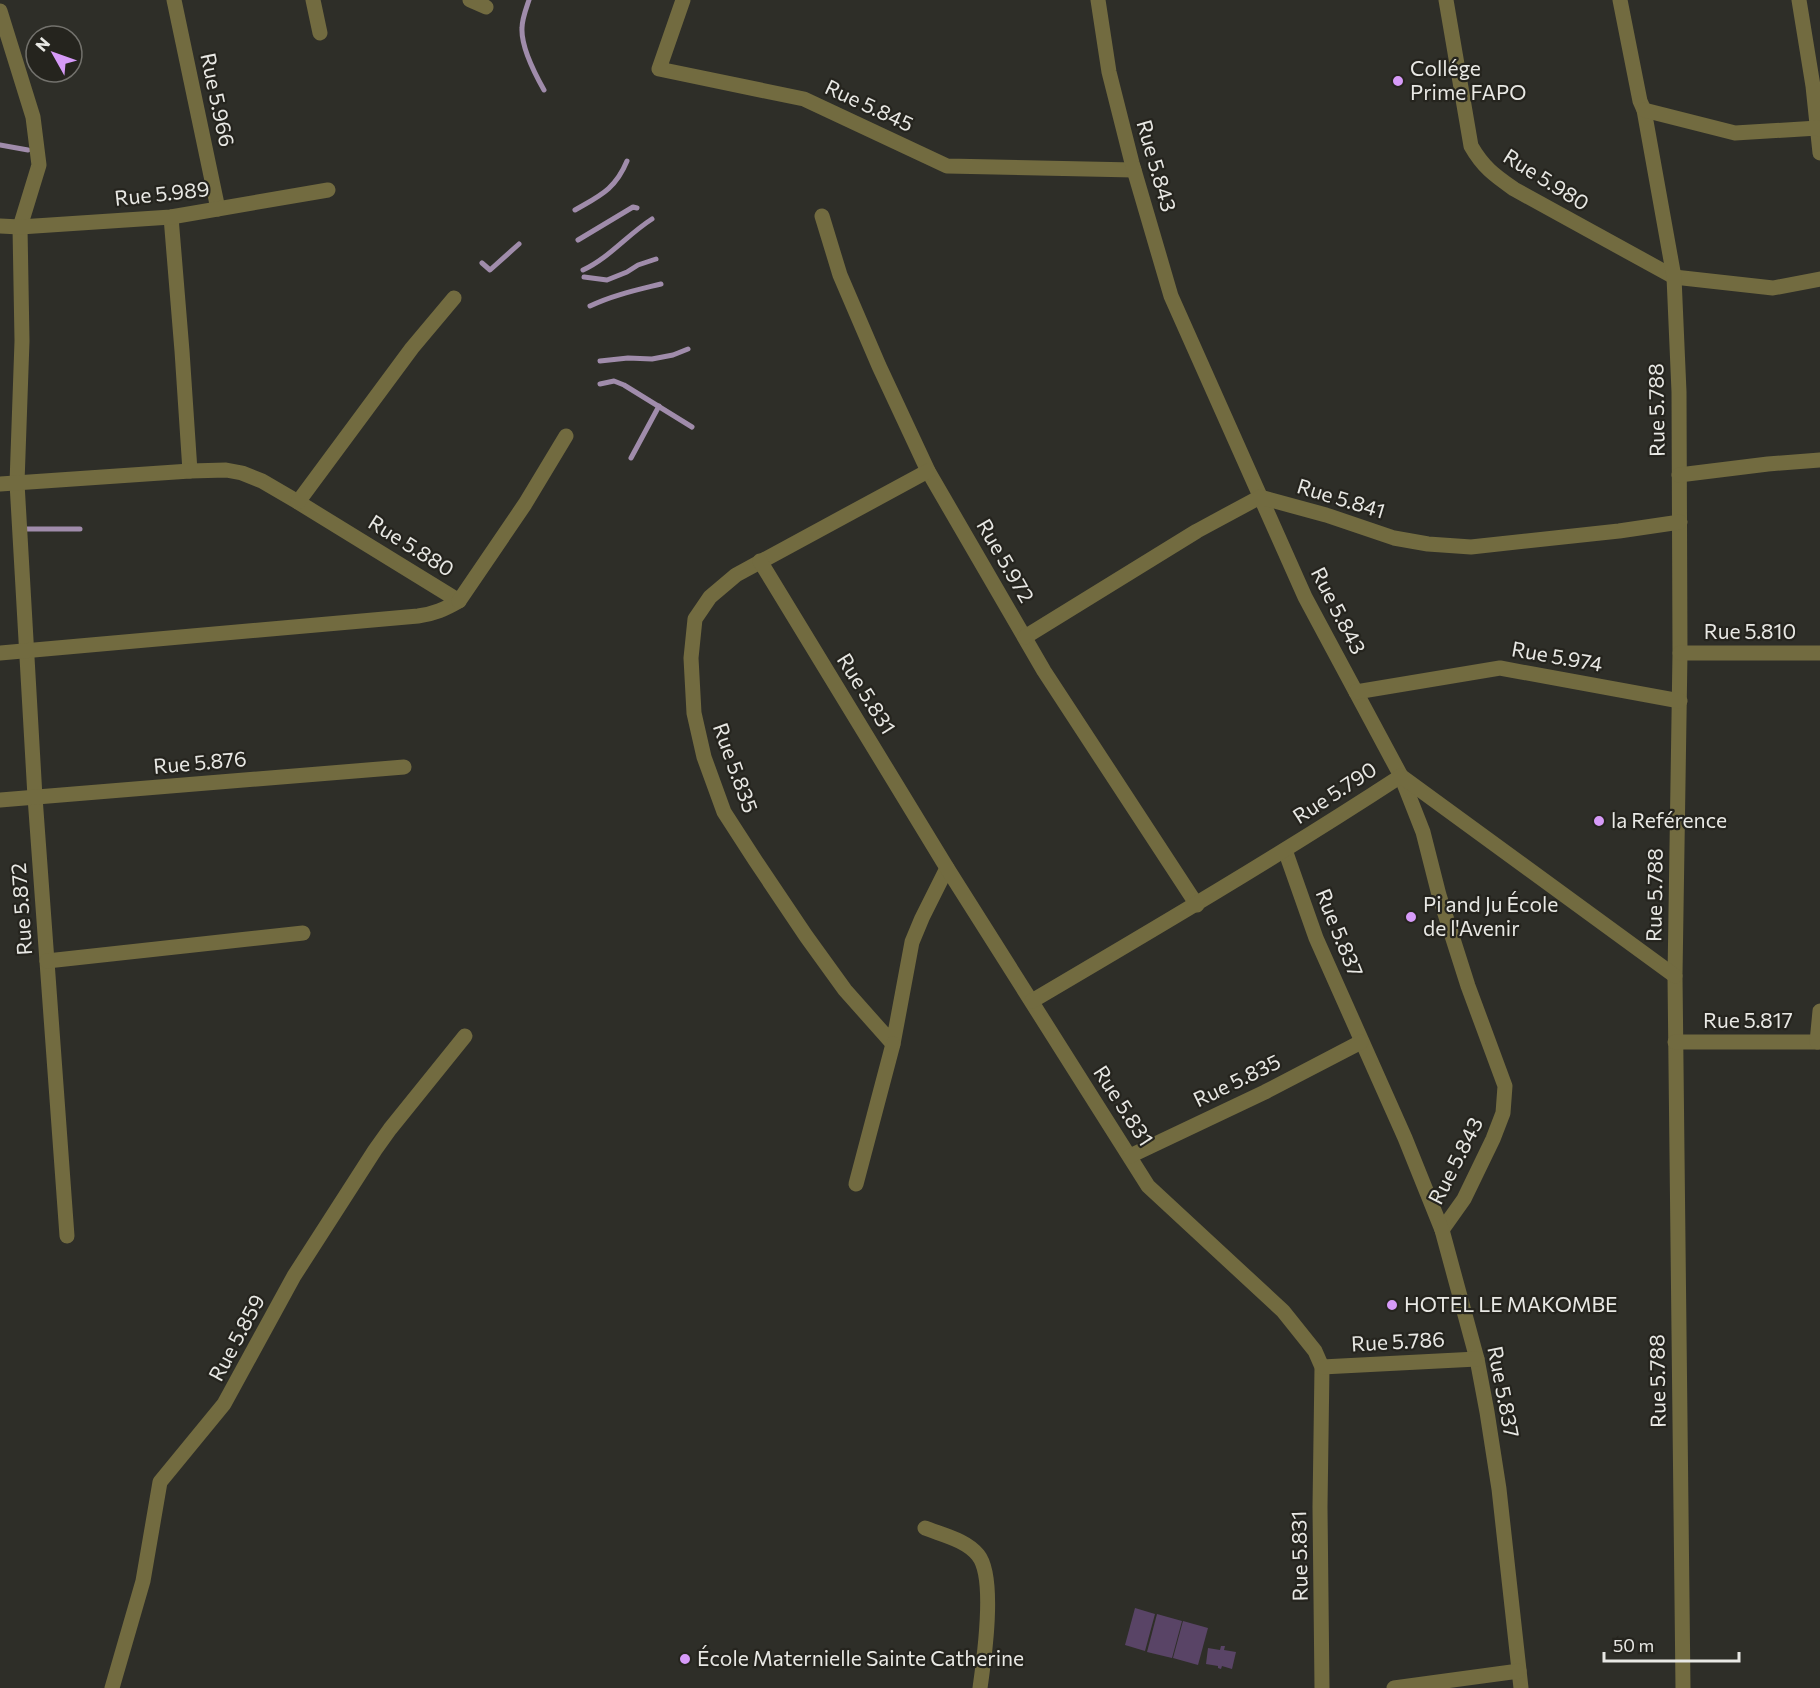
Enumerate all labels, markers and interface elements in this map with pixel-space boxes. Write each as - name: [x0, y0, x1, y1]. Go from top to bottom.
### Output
- north arrow: [24, 24, 84, 84]
- text: N: [31, 33, 53, 55]
- street label: Rue 5.966: [196, 50, 241, 149]
- place label: Collége Prime FAPO: [1410, 55, 1526, 104]
- street label: Rue 5.845: [822, 73, 918, 136]
- marker: Collége Prime FAPO: [1391, 74, 1405, 88]
- street label: Rue 5.843: [1132, 117, 1182, 214]
- street label: Rue 5.980: [1499, 143, 1594, 215]
- street label: Rue 5.989: [113, 175, 211, 210]
- street label: Rue 5.788: [1642, 363, 1669, 457]
- street label: Rue 5.841: [1294, 472, 1389, 523]
- street label: Rue 5.880: [364, 509, 459, 581]
- street label: Rue 5.972: [972, 514, 1040, 607]
- street label: Rue 5.843: [1307, 563, 1372, 658]
- street label: Rue 5.810: [1704, 618, 1796, 643]
- street label: Rue 5.974: [1510, 635, 1605, 676]
- street label: Rue 5.831: [833, 648, 902, 738]
- street label: Rue 5.835: [709, 719, 764, 816]
- street label: Rue 5.876: [152, 745, 248, 778]
- street label: Rue 5.790: [1288, 755, 1381, 828]
- place label: la Reférence: [1611, 807, 1727, 832]
- marker: la Reférence: [1592, 814, 1606, 828]
- street label: Rue 5.788: [1640, 848, 1667, 942]
- street label: Rue 5.872: [5, 862, 36, 956]
- street label: Rue 5.837: [1311, 885, 1369, 980]
- place label: Pi and Ju École de l'Avenir: [1423, 891, 1558, 940]
- marker: Pi and Ju École de l'Avenir: [1404, 910, 1418, 924]
- street label: Rue 5.817: [1703, 1007, 1793, 1032]
- street label: Rue 5.835: [1189, 1048, 1284, 1111]
- street label: Rue 5.831: [1089, 1060, 1159, 1150]
- street label: Rue 5.843: [1422, 1113, 1487, 1208]
- street label: Rue 5.859: [202, 1290, 269, 1385]
- place label: HOTEL LE MAKOMBE: [1404, 1291, 1618, 1316]
- marker: HOTEL LE MAKOMBE: [1385, 1298, 1399, 1312]
- street label: Rue 5.786: [1350, 1326, 1445, 1355]
- street label: Rue 5.788: [1643, 1334, 1670, 1428]
- street label: Rue 5.837: [1483, 1344, 1526, 1440]
- street label: Rue 5.831: [1285, 1510, 1312, 1602]
- scale bar: [1604, 1625, 1739, 1663]
- text: 50 m: [1613, 1634, 1654, 1656]
- place label: École Maternielle Sainte Catherine: [697, 1645, 1024, 1670]
- marker: École Maternielle Sainte Catherine: [678, 1652, 692, 1666]

